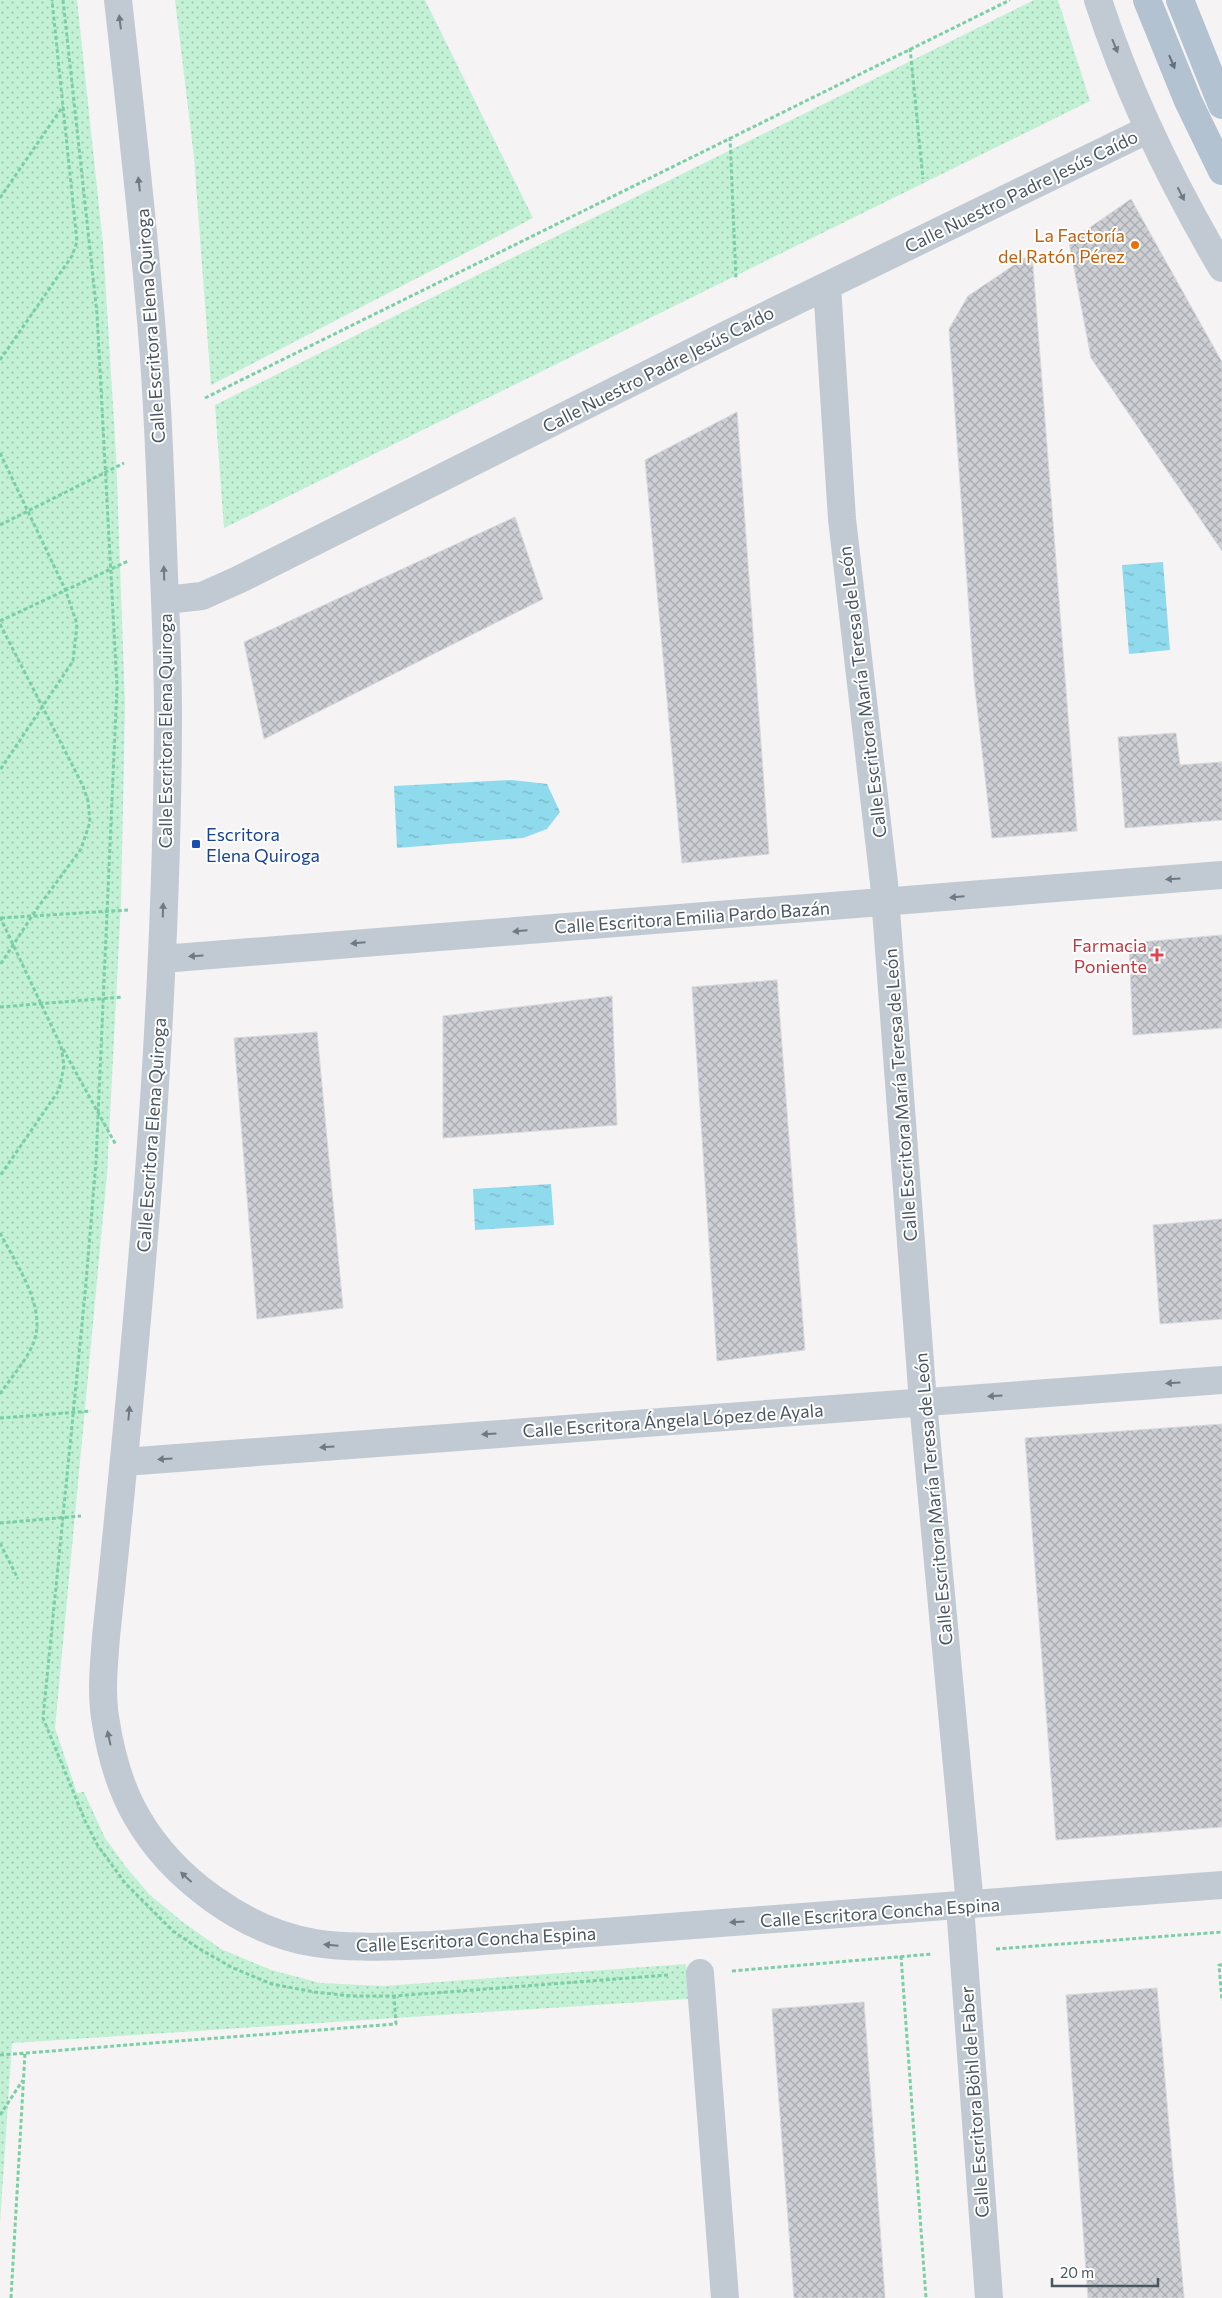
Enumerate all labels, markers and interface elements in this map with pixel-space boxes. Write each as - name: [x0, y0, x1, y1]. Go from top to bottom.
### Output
- one-way arrow: [116, 14, 124, 30]
- one-way arrow: [1111, 38, 1119, 53]
- one-way arrow: [1168, 55, 1176, 69]
- street label: Calle Nuestro Padre Jesús Caído: [901, 125, 1141, 257]
- one-way arrow: [135, 175, 143, 191]
- one-way arrow: [1177, 187, 1185, 201]
- street label: Calle Escritora Elena Quiroga: [131, 208, 169, 444]
- place label: La Factoría del Ratón Pérez: [998, 224, 1125, 267]
- marker: La Factoría del Ratón Pérez: [1129, 239, 1141, 251]
- street label: Calle Nuestro Padre Jesús Caído: [539, 301, 777, 437]
- street label: Calle Escritora María Teresa de León: [833, 545, 891, 839]
- one-way arrow: [160, 564, 168, 580]
- street label: Calle Escritora Elena Quiroga: [154, 613, 176, 849]
- place label: Escritora Elena Quiroga: [206, 823, 320, 866]
- marker: Escritora Elena Quiroga: [190, 838, 202, 850]
- one-way arrow: [1165, 876, 1181, 884]
- one-way arrow: [949, 893, 965, 901]
- street label: Calle Escritora Emilia Pardo Bazán: [553, 896, 831, 938]
- one-way arrow: [159, 902, 167, 918]
- one-way arrow: [512, 927, 528, 935]
- place label: Farmacia Poniente: [1072, 934, 1147, 977]
- one-way arrow: [350, 940, 366, 948]
- street label: Calle Escritora María Teresa de León: [879, 948, 921, 1242]
- marker: Farmacia Poniente: [1151, 949, 1163, 961]
- one-way arrow: [188, 952, 204, 960]
- street label: Calle Escritora Elena Quiroga: [132, 1017, 170, 1253]
- street label: Calle Escritora María Teresa de León: [909, 1352, 957, 1646]
- one-way arrow: [1165, 1380, 1181, 1388]
- one-way arrow: [987, 1393, 1003, 1401]
- street label: Calle Escritora Ángela López de Ayala: [522, 1399, 824, 1441]
- one-way arrow: [125, 1405, 133, 1421]
- one-way arrow: [481, 1431, 497, 1439]
- one-way arrow: [318, 1443, 334, 1451]
- one-way arrow: [156, 1455, 172, 1463]
- one-way arrow: [105, 1730, 113, 1745]
- one-way arrow: [181, 1871, 193, 1883]
- street label: Calle Escritora Concha Espina: [759, 1893, 1001, 1931]
- one-way arrow: [729, 1919, 745, 1927]
- street label: Calle Escritora Concha Espina: [355, 1922, 597, 1956]
- one-way arrow: [323, 1940, 339, 1948]
- street label: Calle Escritora Böhl de Faber: [955, 1986, 993, 2218]
- scale bar: [1052, 2256, 1158, 2288]
- text: 20 m: [1060, 2263, 1094, 2281]

